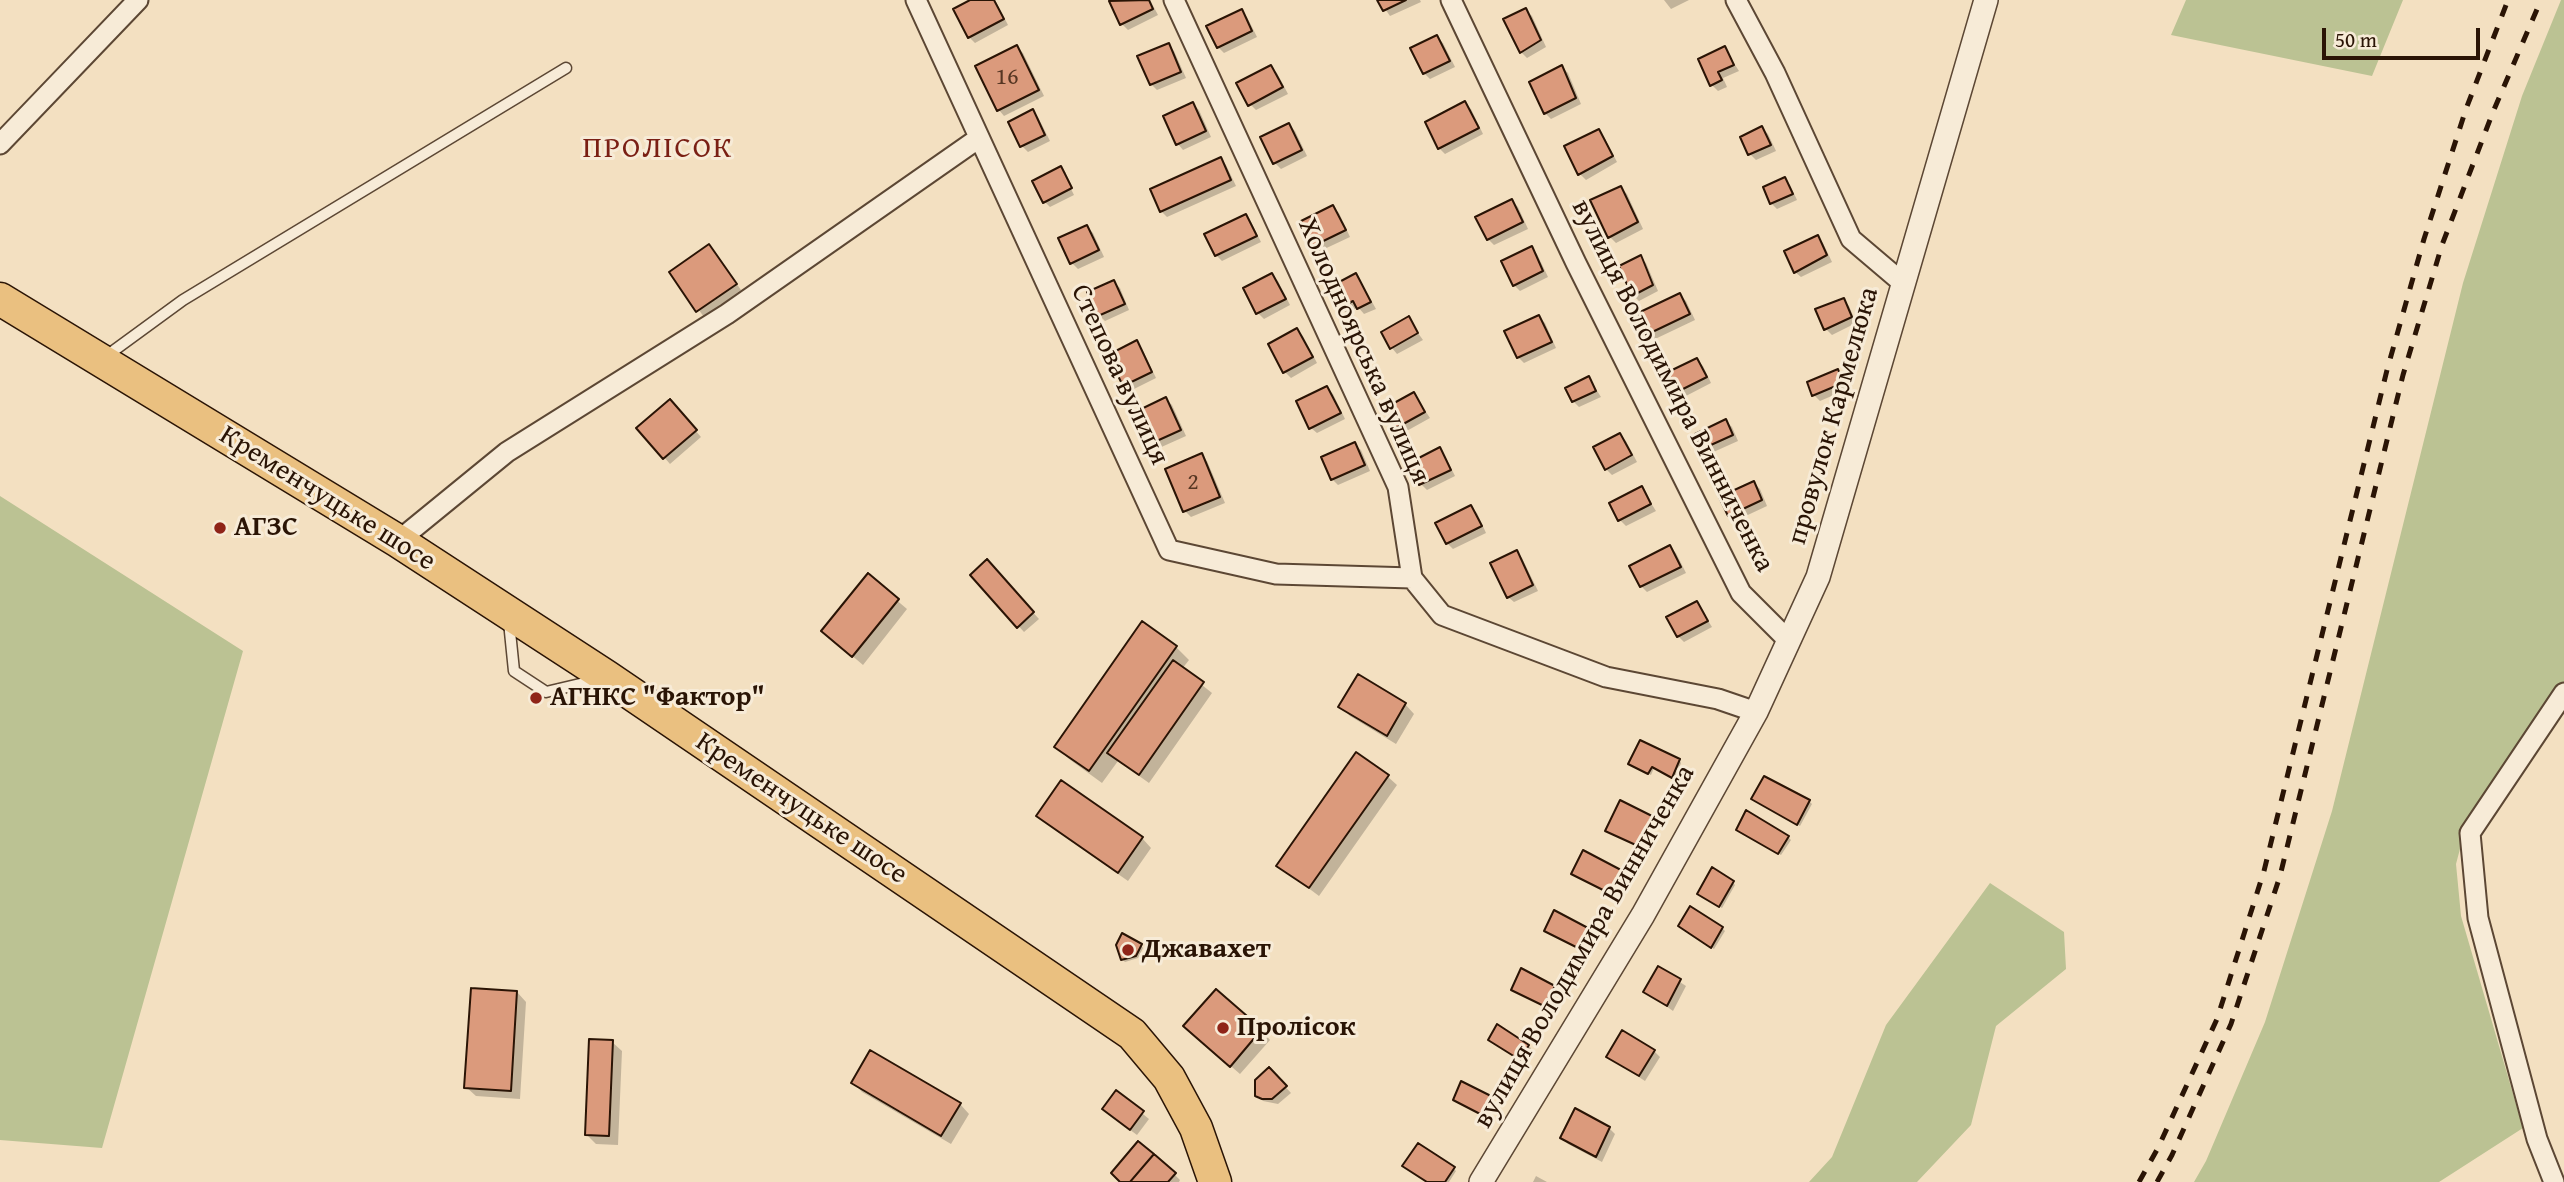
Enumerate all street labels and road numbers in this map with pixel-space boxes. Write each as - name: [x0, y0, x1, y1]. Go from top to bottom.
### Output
- street label: вулиця Володимира Винниченка: [1563, 194, 1781, 578]
- street label: Холодноярська вулиця: [1289, 213, 1437, 489]
- street label: Степова вулиця: [1063, 279, 1175, 471]
- street label: провулок Кармелюка: [1781, 284, 1887, 548]
- street label: Кременчуцьке шосе: [213, 419, 441, 579]
- street label: Кременчуцьке шосе: [689, 726, 913, 892]
- street label: вулиця Володимира Винниченка: [1467, 760, 1703, 1134]

